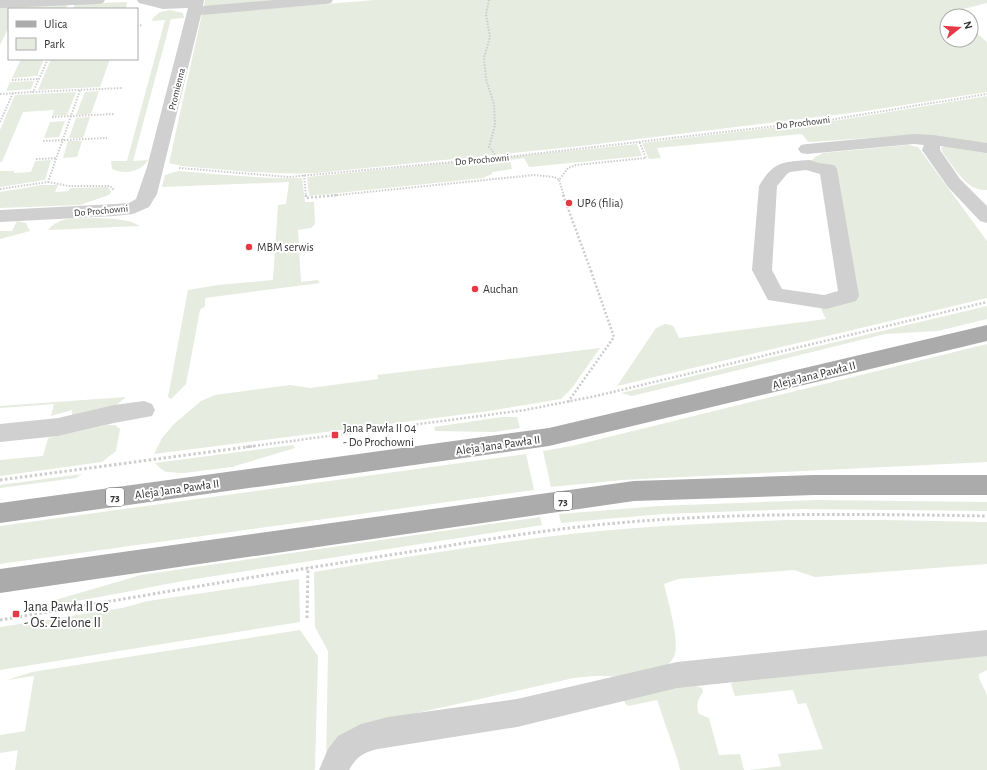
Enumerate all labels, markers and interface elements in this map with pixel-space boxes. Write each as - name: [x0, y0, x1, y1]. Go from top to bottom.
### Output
- legend: [8, 8, 138, 60]
- north arrow: [939, 8, 979, 48]
- text: Ulica: [44, 18, 68, 30]
- text: N: [962, 20, 974, 30]
- text: Park: [44, 38, 65, 50]
- street label: Promienna: [167, 67, 187, 111]
- street label: Do Prochowni: [776, 115, 831, 131]
- street label: Do Prochowni: [455, 153, 510, 167]
- place label: UP6 (filia): [577, 197, 624, 209]
- marker: UP6 (filia): [564, 198, 574, 208]
- street label: Do Prochowni: [74, 204, 129, 218]
- place label: MBM serwis: [257, 241, 314, 253]
- marker: MBM serwis: [244, 242, 254, 252]
- place label: Auchan: [483, 283, 518, 295]
- marker: Auchan: [470, 284, 480, 294]
- street label: Aleja Jana Pawła II: [771, 359, 857, 392]
- place label: Jana Pawła II 04 - Do Prochowni: [343, 422, 416, 448]
- marker: Jana Pawła II 04 - Do Prochowni: [330, 430, 340, 440]
- street label: Aleja Jana Pawła II: [455, 433, 541, 458]
- street label: Aleja Jana Pawła II: [134, 477, 220, 502]
- road number: 73: [106, 488, 124, 506]
- road number: 73: [554, 492, 572, 510]
- place label: Jana Pawła II 05 - Os. Zielone II: [24, 600, 109, 630]
- marker: Jana Pawła II 05 - Os. Zielone II: [11, 609, 21, 619]

